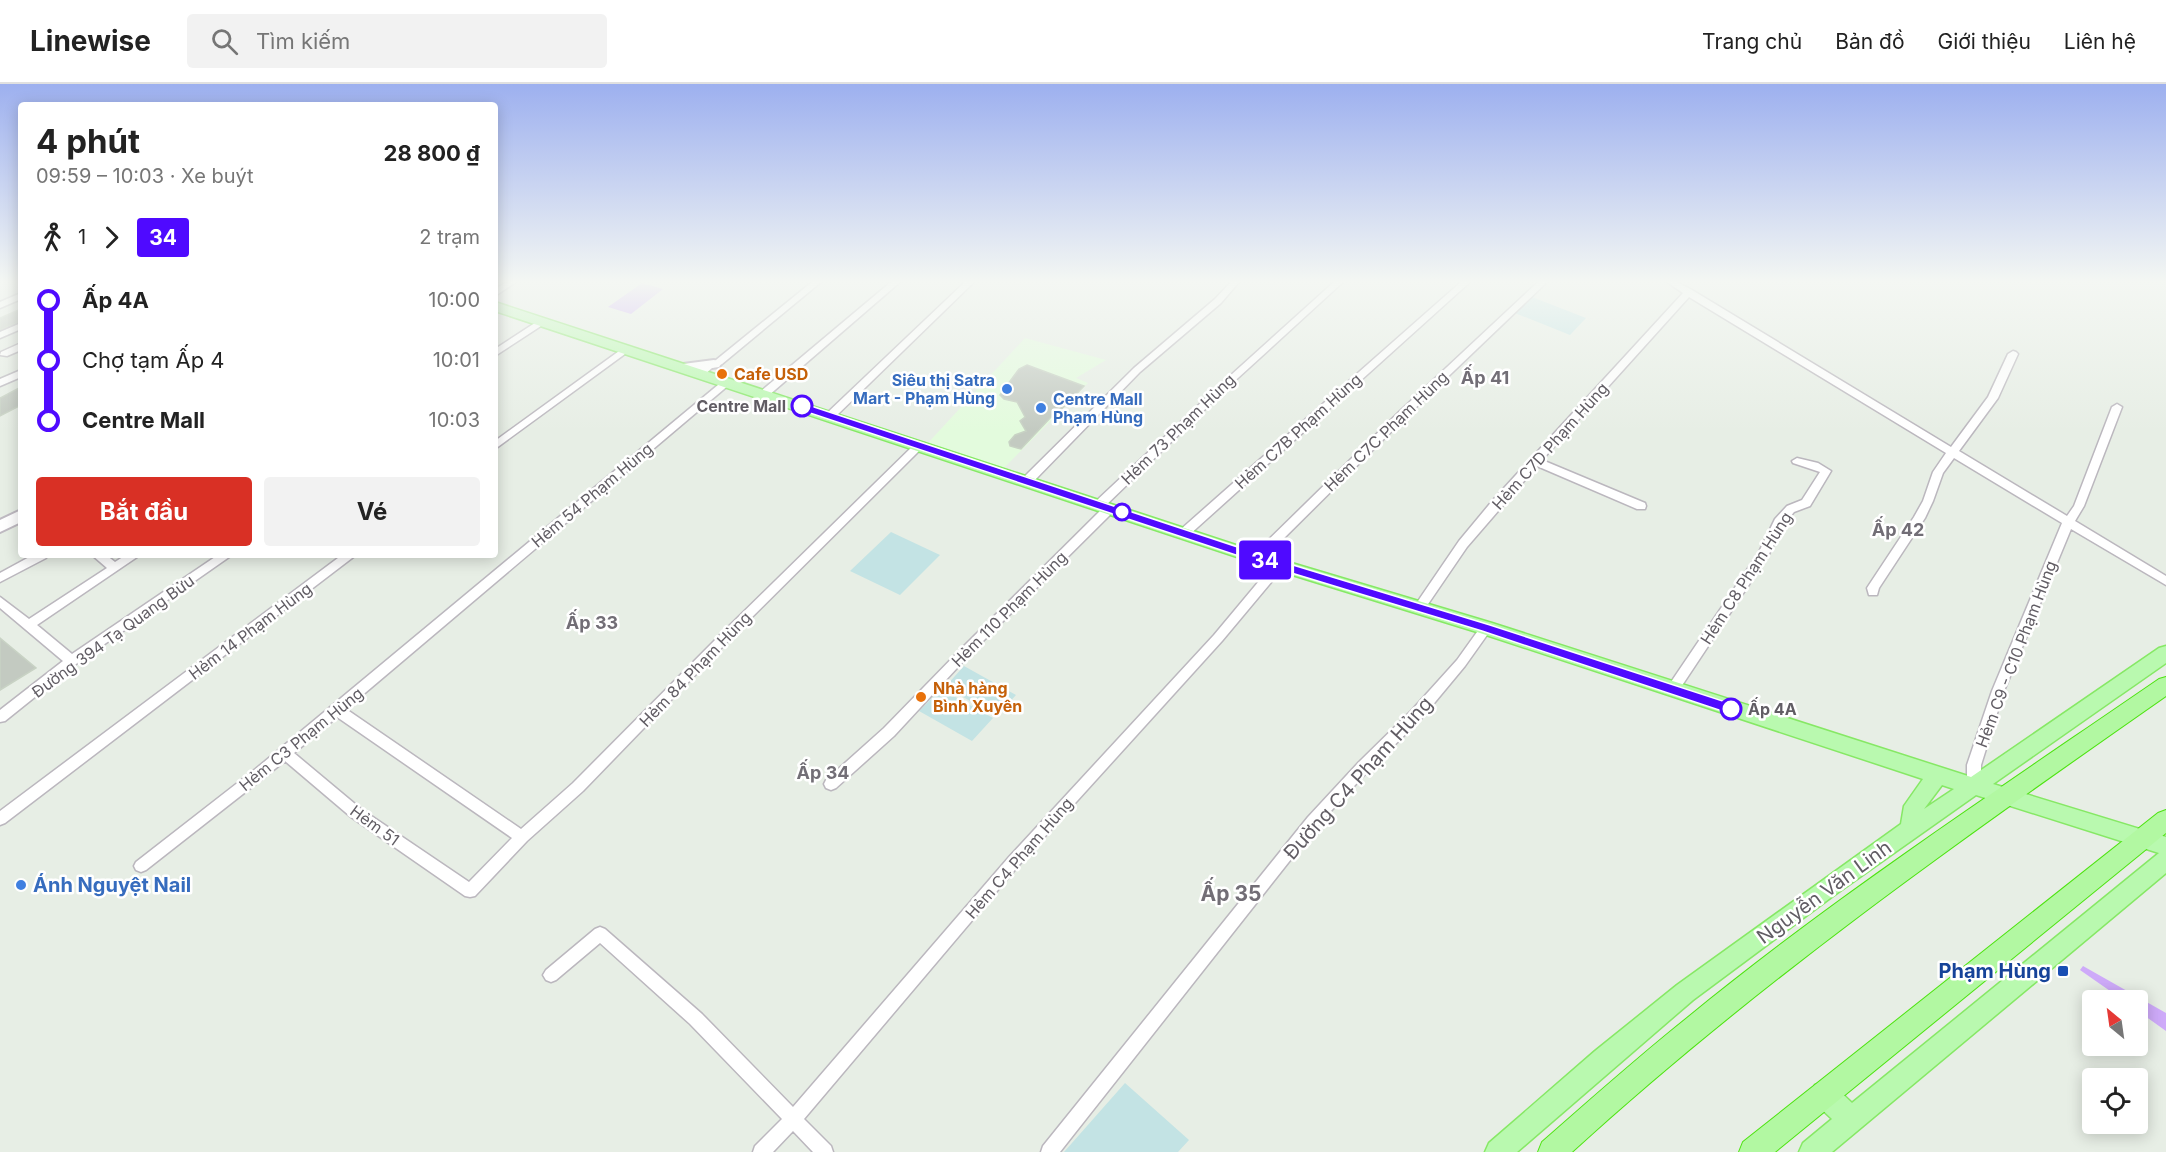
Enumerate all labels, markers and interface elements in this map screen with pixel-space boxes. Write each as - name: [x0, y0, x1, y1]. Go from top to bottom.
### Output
- search box: [187, 14, 607, 68]
- text: Linewise: [30, 24, 151, 58]
- icon: search: [208, 25, 241, 58]
- text: Tìm kiếm: [256, 28, 350, 54]
- text: Trang chủ: [1702, 29, 1802, 54]
- text: Bản đồ: [1835, 29, 1905, 54]
- text: Giới thiệu: [1938, 29, 2031, 54]
- text: Liên hệ: [2064, 29, 2136, 54]
- text: 4 phút: [36, 121, 140, 161]
- text: 28 800 ₫: [384, 140, 480, 166]
- text: 09:59 – 10:03 · Xe buýt: [36, 164, 254, 188]
- icon: walk: [36, 221, 69, 254]
- icon: forward: [95, 221, 128, 254]
- text: 1: [78, 225, 86, 249]
- text: 34: [149, 225, 177, 250]
- text: 2 trạm: [419, 225, 480, 249]
- text: Ấp 4A: [82, 287, 149, 313]
- text: 10:00: [428, 288, 480, 312]
- text: Chợ tạm Ấp 4: [82, 347, 225, 373]
- text: 10:01: [433, 348, 480, 372]
- place label: Cafe USD: [734, 364, 808, 384]
- district label: Ấp 41: [1461, 364, 1509, 388]
- marker: Cafe USD: [715, 367, 729, 381]
- street label: Hẻm C7C Phạm Hùng: [1320, 367, 1452, 495]
- street label: Hẻm 73 Phạm Hùng: [1117, 369, 1239, 489]
- street label: Hẻm C7B Phạm Hùng: [1231, 369, 1365, 493]
- place label: Siêu thị Satra Mart - Phạm Hùng: [853, 370, 995, 408]
- street label: Hẻm C7D Phạm Hùng: [1488, 378, 1612, 514]
- marker: Siêu thị Satra Mart - Phạm Hùng: [1000, 382, 1014, 396]
- place label: Centre Mall Phạm Hùng: [1053, 389, 1143, 427]
- marker: Centre Mall: [791, 395, 813, 417]
- place label: Centre Mall: [697, 396, 786, 416]
- marker: Centre Mall Phạm Hùng: [1034, 401, 1048, 415]
- text: Centre Mall: [82, 407, 205, 433]
- text: 10:03: [429, 408, 480, 432]
- street label: Hẻm 54 Phạm Hùng: [527, 438, 657, 552]
- button: Bắt đầu: [36, 477, 252, 546]
- button: Vé: [264, 477, 480, 546]
- unlabelled marker: [1113, 503, 1131, 521]
- street label: Hẻm C8 Phạm Hùng: [1696, 508, 1796, 648]
- district label: Ấp 42: [1872, 516, 1924, 540]
- line badge: 34: [1238, 540, 1292, 580]
- street label: Hẻm 110 Phạm Hùng: [947, 547, 1071, 671]
- text: 34: [1251, 548, 1279, 573]
- street label: Hẻm C9 - C10 Phạm Hùng: [1971, 558, 2061, 750]
- street label: Đường 394 Tạ Quang Bửu: [28, 570, 198, 702]
- street label: Hẻm 14 Phạm Hùng: [185, 578, 315, 684]
- street label: Hẻm 84 Phạm Hùng: [635, 607, 755, 731]
- district label: Ấp 33: [566, 609, 618, 633]
- place label: Nhà hàng Bình Xuyên: [933, 678, 1022, 716]
- street label: Hẻm C3 Phạm Hùng: [235, 683, 367, 795]
- marker: Nhà hàng Bình Xuyên: [914, 690, 928, 704]
- street label: Đường C4 Phạm Hủng: [1279, 692, 1437, 864]
- place label: Ấp 4A: [1748, 696, 1797, 719]
- marker: Ấp 4A: [1720, 698, 1742, 720]
- district label: Ấp 34: [797, 759, 849, 783]
- street label: Hẻm C4 Phạm Hùng: [961, 793, 1077, 923]
- street label: Hẻm 51: [346, 800, 404, 850]
- street label: Nguyễn Văn Linh: [1752, 835, 1896, 949]
- place label: Ánh Nguyệt Nail: [33, 872, 191, 897]
- district label: Ấp 35: [1201, 877, 1261, 906]
- marker: Ánh Nguyệt Nail: [14, 878, 28, 892]
- place label: Phạm Hùng: [1939, 959, 2051, 983]
- marker: Phạm Hùng: [2056, 964, 2070, 978]
- north arrow: [2082, 990, 2148, 1056]
- map controls: [2082, 990, 2148, 1134]
- button: locate: [2082, 1068, 2148, 1134]

